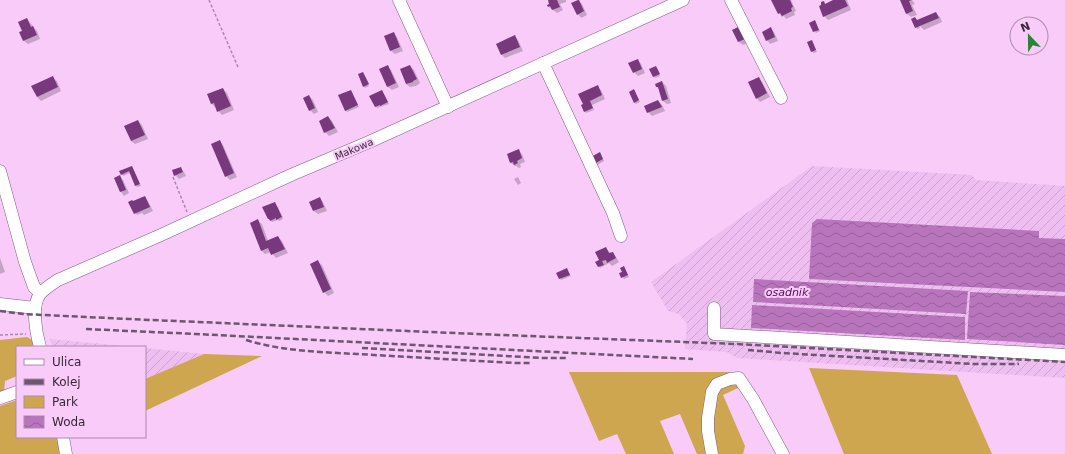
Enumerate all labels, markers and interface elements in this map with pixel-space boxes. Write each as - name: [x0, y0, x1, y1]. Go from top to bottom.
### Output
- north arrow: [1009, 16, 1049, 56]
- text: N: [1019, 19, 1032, 35]
- street label: Makowa: [333, 136, 375, 162]
- water label: osadnik: [766, 286, 809, 299]
- legend: [16, 346, 146, 438]
- text: Ulica: [52, 355, 81, 369]
- text: Kolej: [52, 375, 81, 389]
- text: Park: [52, 395, 78, 409]
- text: Woda: [52, 415, 85, 429]

